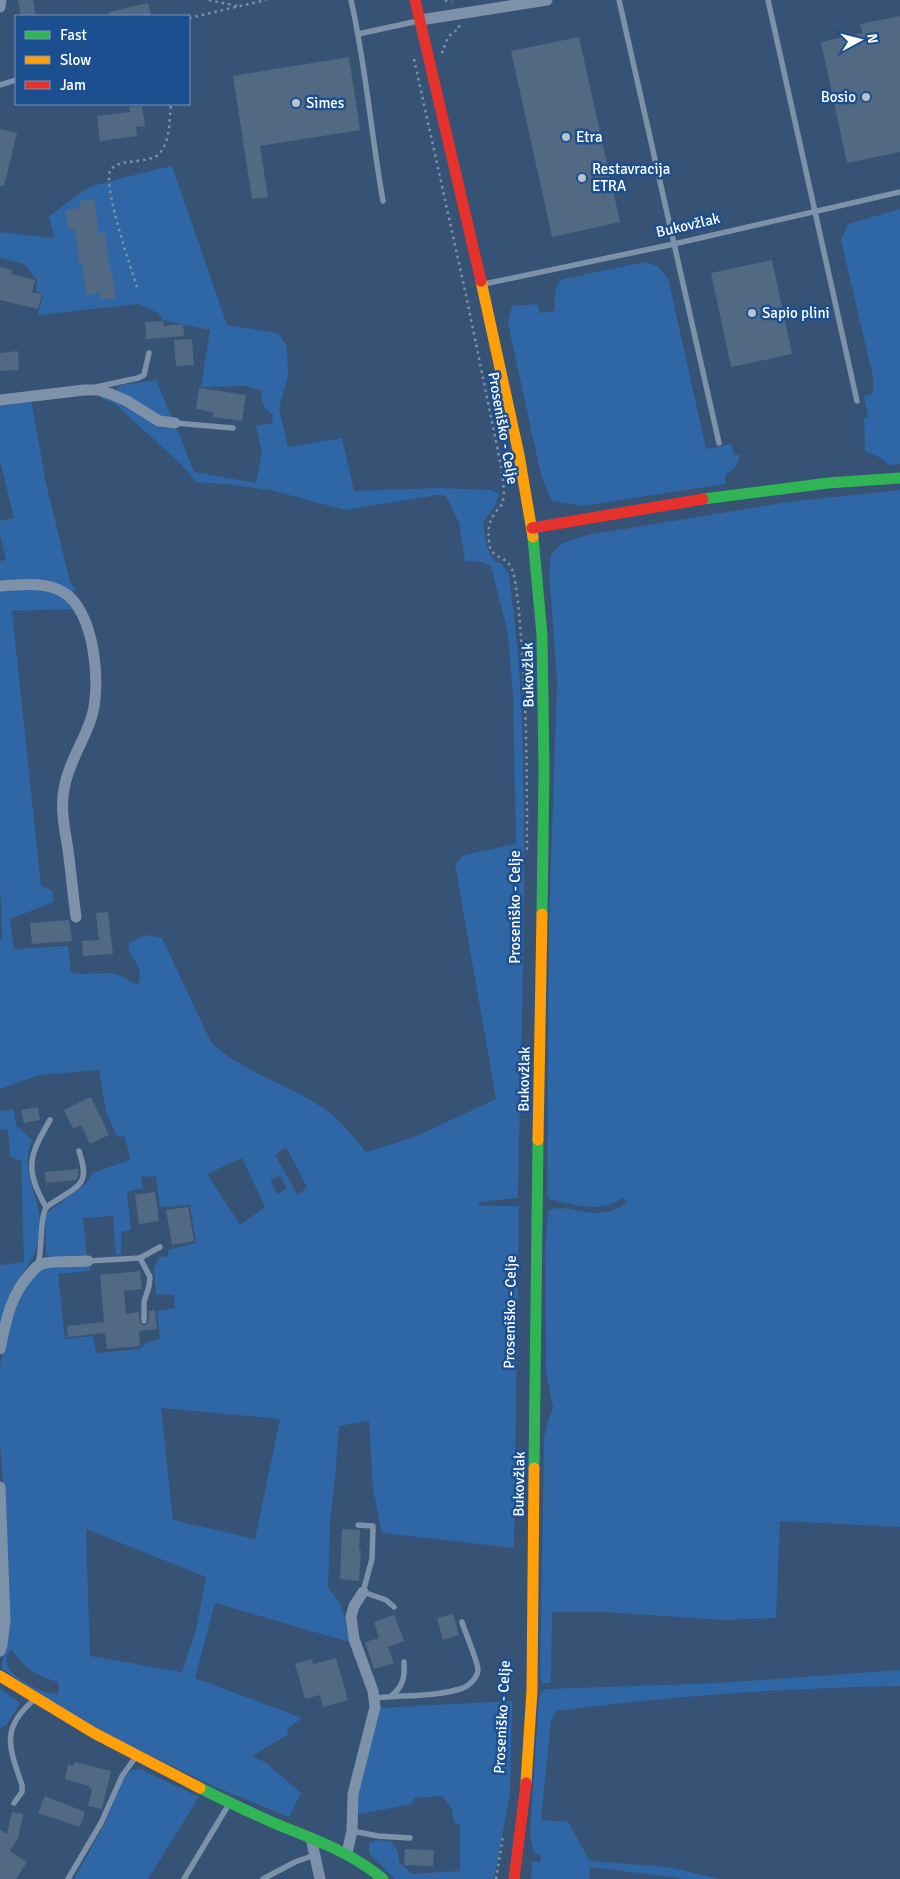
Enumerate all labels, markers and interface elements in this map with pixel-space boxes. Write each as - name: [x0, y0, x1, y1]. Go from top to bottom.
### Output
- legend: [15, 15, 190, 105]
- north arrow: [835, 15, 885, 65]
- text: Fast: [60, 26, 87, 44]
- text: N: [863, 33, 881, 44]
- text: Slow: [60, 51, 91, 69]
- text: Jam: [60, 76, 86, 94]
- place label: Bosio: [821, 88, 856, 106]
- marker: Bosio: [860, 91, 872, 103]
- place label: Simes: [306, 94, 345, 112]
- marker: Simes: [290, 97, 302, 109]
- place label: Etra: [576, 128, 603, 146]
- marker: Etra: [560, 131, 572, 143]
- place label: Restavracija ETRA: [592, 160, 670, 195]
- marker: Restavracija ETRA: [576, 172, 588, 184]
- street label: Bukovžlak: [654, 209, 722, 241]
- place label: Sapio plini: [762, 304, 830, 322]
- marker: Sapio plini: [746, 307, 758, 319]
- street label: Proseniško - Celje: [484, 371, 522, 485]
- street label: Bukovžlak: [518, 642, 538, 708]
- street label: Proseniško - Celje: [506, 850, 524, 964]
- street label: Bukovžlak: [514, 1046, 534, 1112]
- street label: Proseniško - Celje: [500, 1255, 520, 1369]
- street label: Bukovžlak: [509, 1451, 529, 1517]
- street label: Proseniško - Celje: [490, 1660, 514, 1774]

